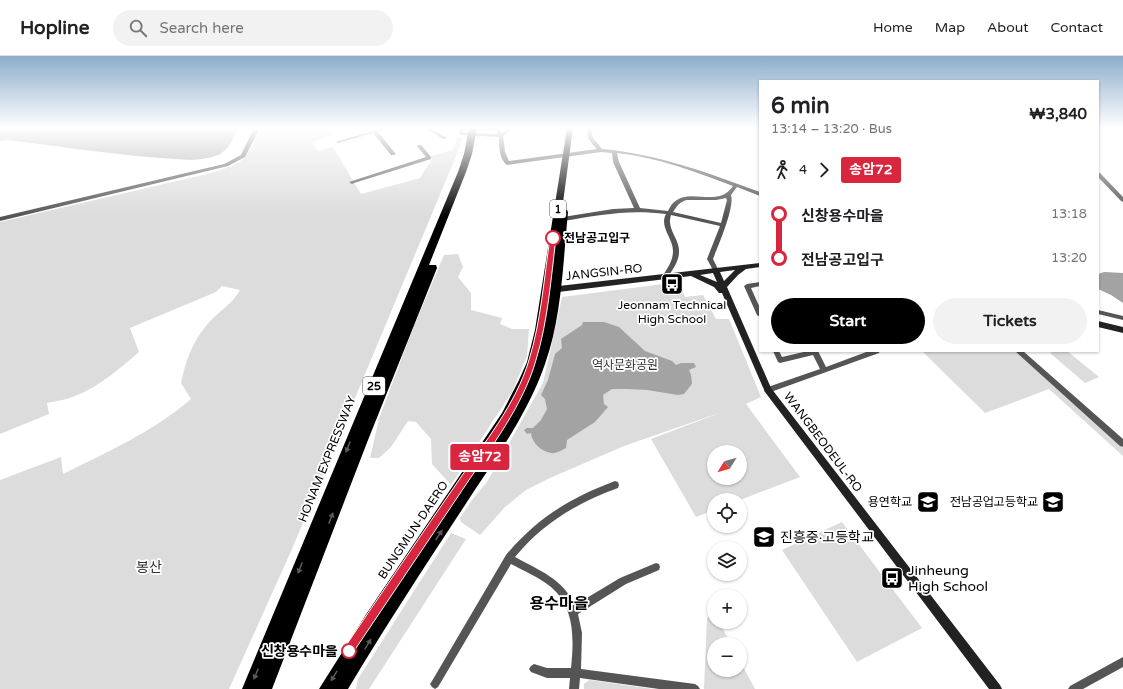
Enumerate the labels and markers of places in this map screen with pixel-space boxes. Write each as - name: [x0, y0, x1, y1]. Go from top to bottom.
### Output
- marker: 전남공고입구: [545, 230, 561, 246]
- place label: 전남공고입구: [564, 231, 630, 245]
- bus stop icon: Jeonnam Technical High School: [659, 271, 685, 297]
- place label: Jeonnam Technical High School: [618, 298, 726, 326]
- school or university icon: 용연학교: [915, 489, 941, 515]
- school or university icon: 전남공업고등학교: [1040, 489, 1066, 515]
- place label: 용연학교: [868, 495, 912, 509]
- place label: 전남공업고등학교: [950, 495, 1038, 509]
- school or university icon: 진흥중·고등학교: [751, 524, 777, 550]
- place label: 진흥중·고등학교: [780, 529, 874, 546]
- place label: Jinheung High School: [908, 562, 988, 595]
- bus stop icon: Jinheung High School: [879, 565, 905, 591]
- place label: 신창용수마을: [261, 643, 338, 660]
- marker: 신창용수마을: [341, 643, 357, 659]

